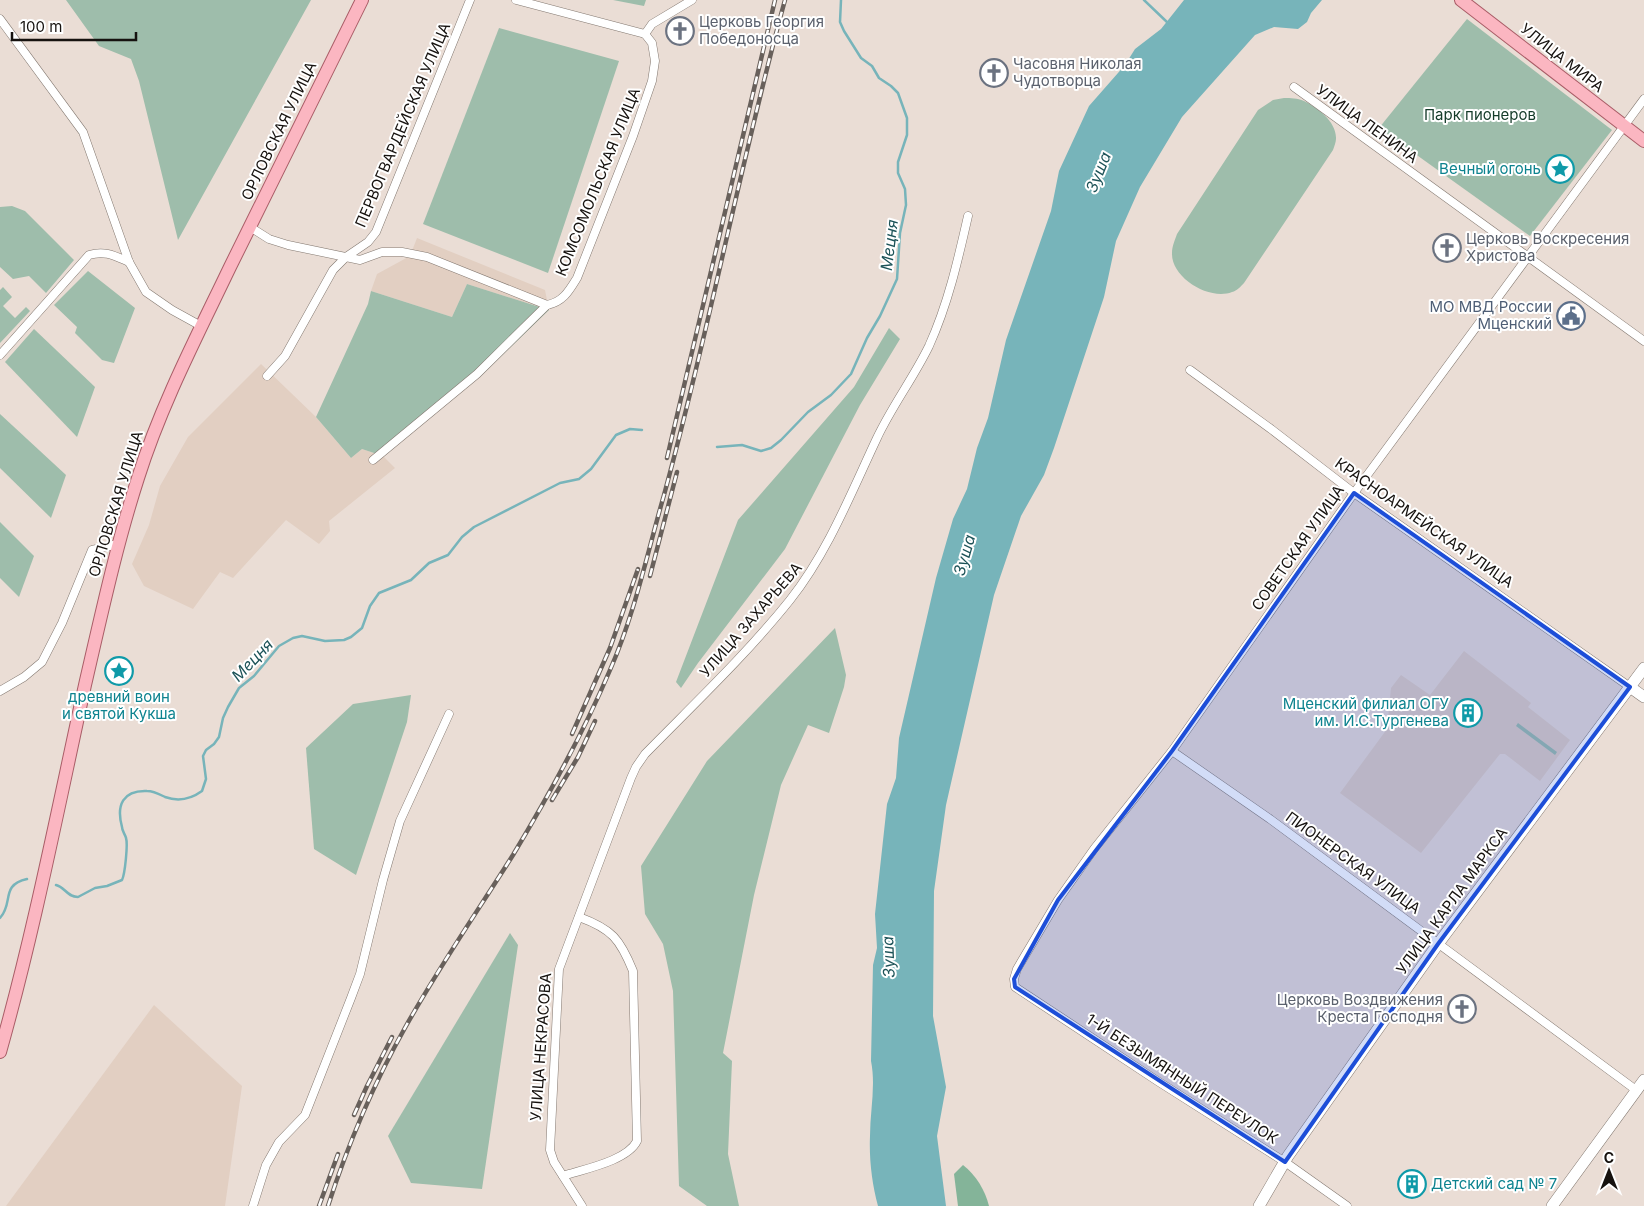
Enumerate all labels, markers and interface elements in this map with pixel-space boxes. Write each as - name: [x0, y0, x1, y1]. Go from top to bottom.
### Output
- scale bar: [12, 10, 136, 42]
- place label: Церковь Георгия Победоносца: [699, 12, 824, 48]
- church icon: Церковь Георгия Победоносца: [665, 16, 695, 46]
- text: 100 m: [20, 17, 62, 36]
- street label: УЛИЦА МИРА: [1517, 19, 1608, 96]
- street label: ПЕРВОГВАРДЕЙСКАЯ УЛИЦА: [351, 20, 454, 230]
- place label: Часовня Николая Чудотворца: [1013, 54, 1142, 90]
- street label: ОРЛОВСКАЯ УЛИЦА: [237, 58, 320, 203]
- church icon: Часовня Николая Чудотворца: [979, 58, 1009, 88]
- street label: УЛИЦА ЛЕНИНА: [1313, 80, 1422, 167]
- street label: КОМСОМОЛЬСКАЯ УЛИЦА: [551, 85, 644, 279]
- park label: Парк пионеров: [1424, 105, 1536, 124]
- water label: Зуша: [1081, 149, 1115, 195]
- place icon: Вечный огонь: [1545, 154, 1575, 184]
- place label: Вечный огонь: [1439, 159, 1541, 178]
- water label: Мецня: [876, 218, 902, 272]
- place label: Церковь Воскресения Христова: [1466, 229, 1629, 265]
- church icon: Церковь Воскресения Христова: [1432, 233, 1462, 263]
- place label: МО МВД России Мценский: [1430, 297, 1552, 333]
- public building icon: МО МВД России Мценский: [1556, 301, 1586, 331]
- street label: ОРЛОВСКАЯ УЛИЦА: [84, 428, 147, 579]
- street label: КРАСНОАРМЕЙСКАЯ УЛИЦА: [1331, 454, 1517, 592]
- street label: СОВЕТСКАЯ УЛИЦА: [1247, 481, 1348, 614]
- water label: Зуша: [949, 532, 979, 578]
- street label: УЛИЦА ЗАХАРЬЕВА: [696, 558, 806, 681]
- water label: Мецня: [227, 634, 277, 685]
- place icon: древний воин и святой Кукша: [104, 656, 134, 686]
- place label: древний воин и святой Кукша: [62, 687, 176, 723]
- place label: Мценский филиал ОГУ им. И.С.Тургенева: [1283, 694, 1450, 730]
- building icon: Мценский филиал ОГУ им. И.С.Тургенева: [1453, 698, 1483, 728]
- street label: ПИОНЕРСКАЯ УЛИЦА: [1282, 807, 1424, 918]
- street label: УЛИЦА КАРЛА МАРКСА: [1392, 823, 1511, 978]
- water label: Зуша: [877, 936, 899, 978]
- street label: УЛИЦА НЕКРАСОВА: [526, 972, 555, 1122]
- place label: Церковь Воздвижения Креста Господня: [1277, 990, 1443, 1026]
- church icon: Церковь Воздвижения Креста Господня: [1447, 994, 1477, 1024]
- street label: 1-Й БЕЗЫМЯННЫЙ ПЕРЕУЛОК: [1083, 1009, 1282, 1148]
- north arrow: [1584, 1146, 1634, 1196]
- text: С: [1604, 1149, 1614, 1166]
- building icon: Детский сад № 7: [1397, 1169, 1427, 1199]
- place label: Детский сад № 7: [1431, 1174, 1557, 1193]

